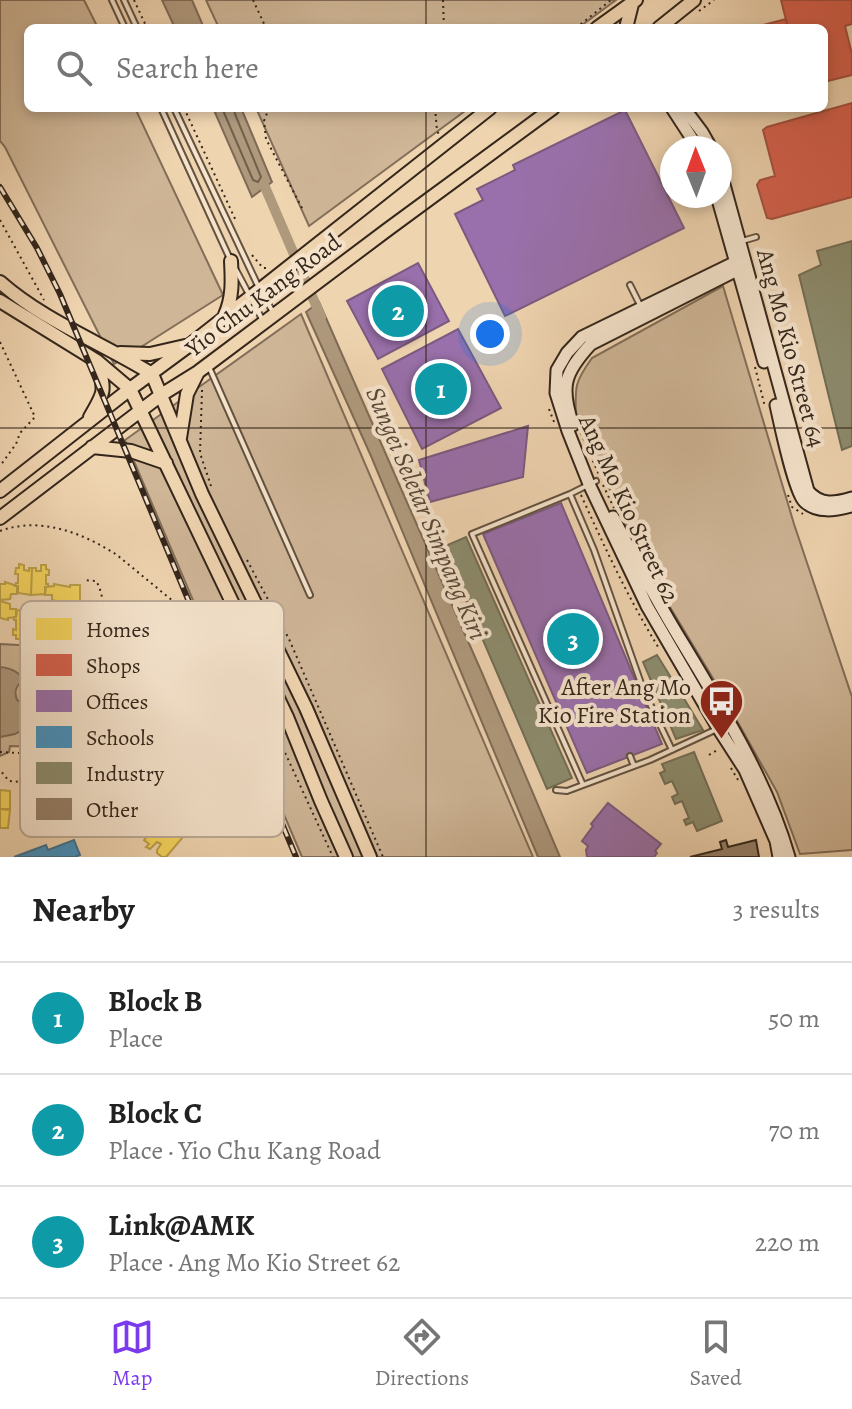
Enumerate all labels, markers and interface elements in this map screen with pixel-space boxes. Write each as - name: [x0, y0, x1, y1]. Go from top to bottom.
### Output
- search box: [24, 24, 828, 112]
- icon: search: [52, 46, 96, 90]
- text: Search here: [116, 48, 259, 88]
- north arrow: [660, 136, 732, 208]
- street label: Yio Chu Kang Road: [178, 226, 347, 365]
- street label: Ang Mo Kio Street 64: [749, 244, 833, 451]
- pin: 2: [372, 281, 424, 341]
- your location: [470, 314, 510, 354]
- pin: 1: [415, 359, 467, 419]
- water label: Sungei Seletar Simpang Kiri: [357, 381, 496, 645]
- street label: Ang Mo Kio Street 62: [571, 409, 687, 609]
- legend: [20, 601, 284, 837]
- pin: 3: [547, 609, 599, 669]
- text: Homes: [86, 615, 150, 645]
- text: Shops: [86, 651, 141, 681]
- place label: After Ang Mo Kio Fire Station: [538, 671, 691, 731]
- bus stop icon: After Ang Mo Kio Fire Station: [698, 677, 746, 740]
- text: Offices: [86, 687, 148, 717]
- text: Schools: [86, 723, 154, 753]
- text: Industry: [86, 759, 164, 789]
- text: Other: [86, 795, 139, 825]
- text: Nearby: [32, 886, 135, 933]
- text: 3 results: [733, 892, 820, 927]
- text: Block B: [108, 981, 203, 1021]
- text: 1: [53, 1001, 63, 1036]
- text: 50 m: [768, 1001, 820, 1036]
- text: Place: [108, 1021, 163, 1056]
- text: Block C: [108, 1093, 202, 1133]
- text: 2: [52, 1113, 64, 1148]
- text: 70 m: [768, 1113, 820, 1148]
- text: Place · Yio Chu Kang Road: [108, 1133, 381, 1168]
- text: Link@AMK: [108, 1205, 255, 1245]
- text: 3: [52, 1225, 64, 1260]
- text: 220 m: [755, 1225, 820, 1260]
- text: Place · Ang Mo Kio Street 62: [108, 1245, 400, 1280]
- tab: Map: [110, 1315, 154, 1393]
- tab: Directions: [375, 1315, 469, 1393]
- tab: Saved: [690, 1315, 742, 1393]

